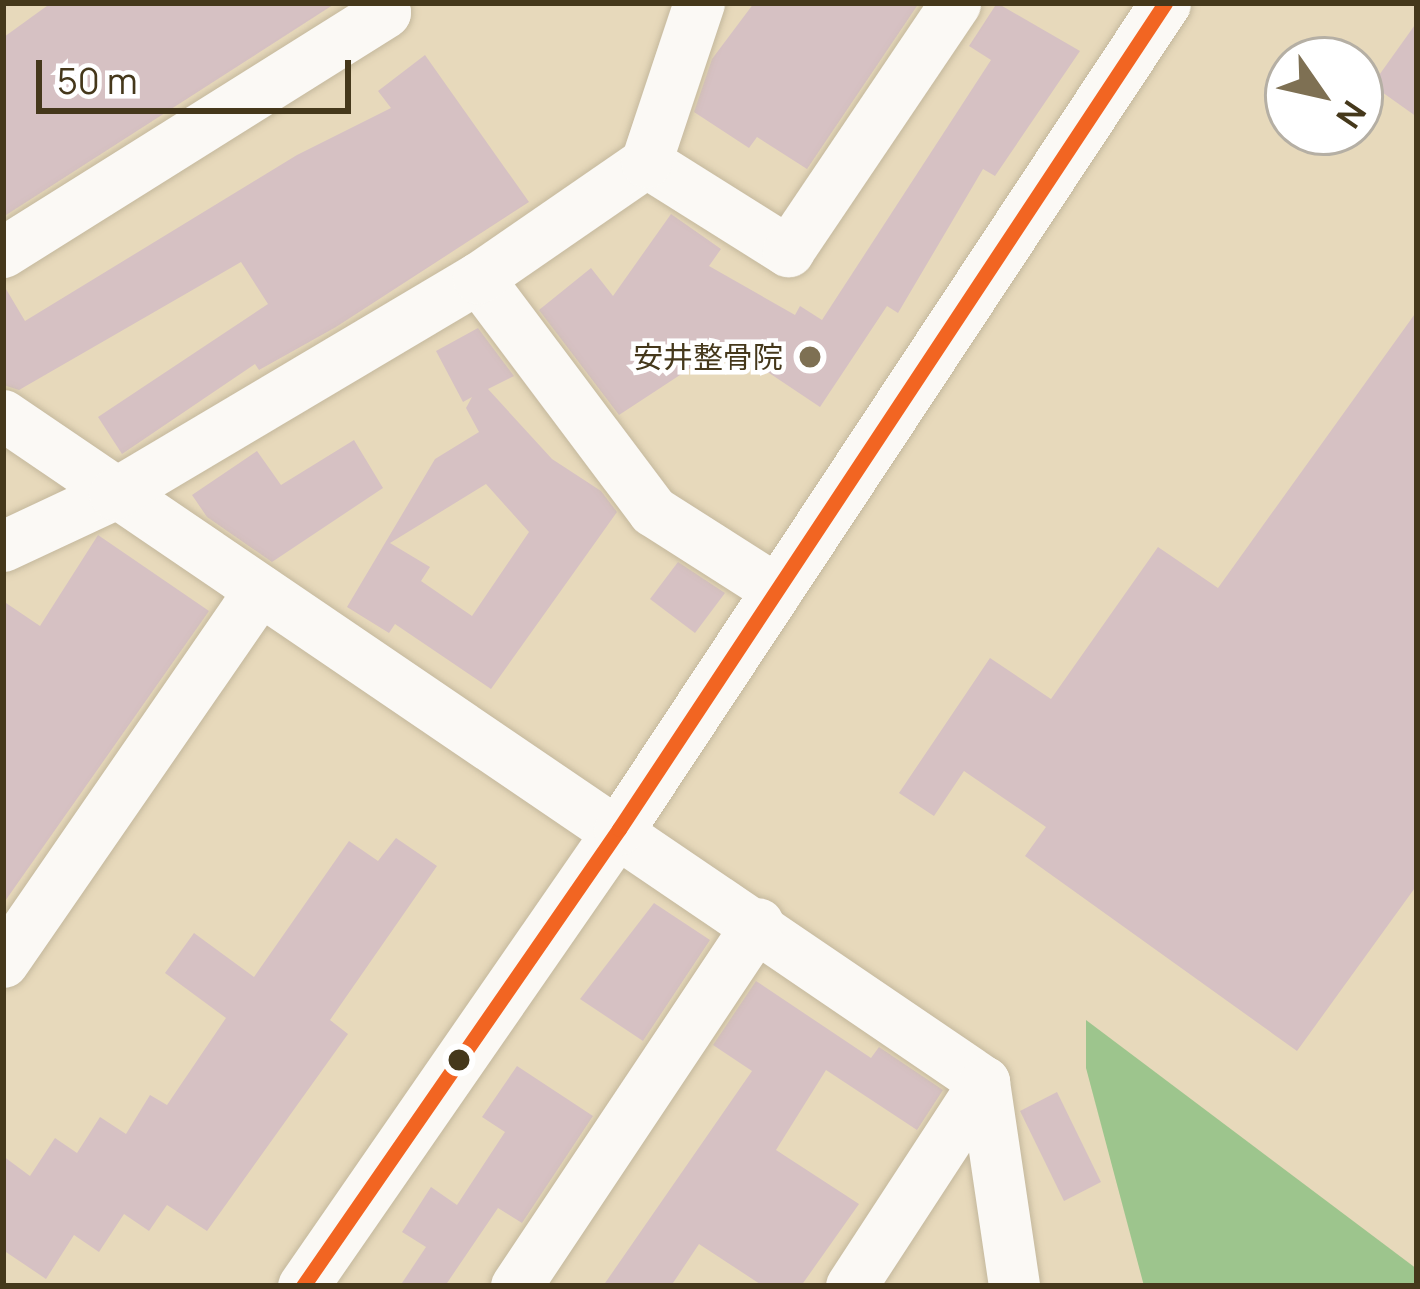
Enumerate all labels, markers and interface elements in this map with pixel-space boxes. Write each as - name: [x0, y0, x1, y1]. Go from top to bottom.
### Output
- scale bar: [42, 36, 357, 110]
- north arrow: [1264, 36, 1384, 156]
- text: 50 m: [57, 56, 137, 105]
- text: N: [1326, 92, 1377, 137]
- place label: 安井整骨院: [633, 339, 783, 375]
- marker: 安井整骨院: [794, 341, 826, 373]
- unlabelled marker: [448, 1049, 470, 1071]

